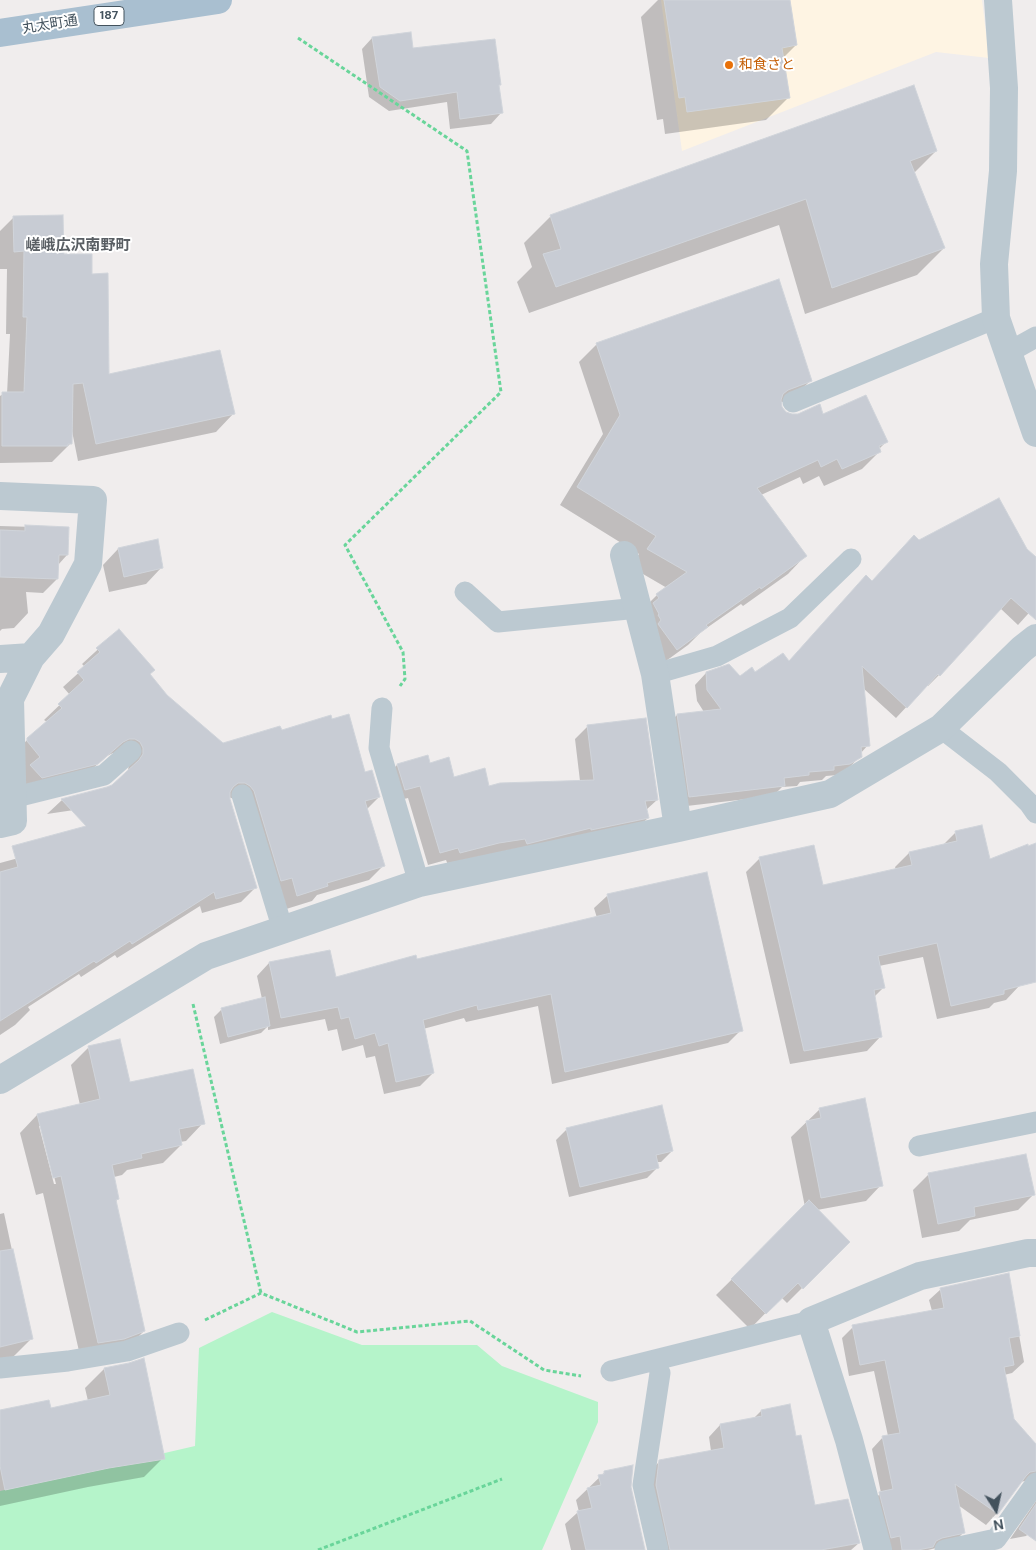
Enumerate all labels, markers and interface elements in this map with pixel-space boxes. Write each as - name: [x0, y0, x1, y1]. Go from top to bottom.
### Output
- road number: 187: [94, 7, 124, 26]
- street label: 丸太町通: [21, 12, 79, 38]
- place label: 和食さと: [739, 57, 795, 73]
- marker: 和食さと: [723, 59, 735, 71]
- district label: 嵯峨広沢南野町: [26, 237, 130, 255]
- north arrow: [971, 1485, 1021, 1535]
- text: N: [992, 1515, 1005, 1535]

